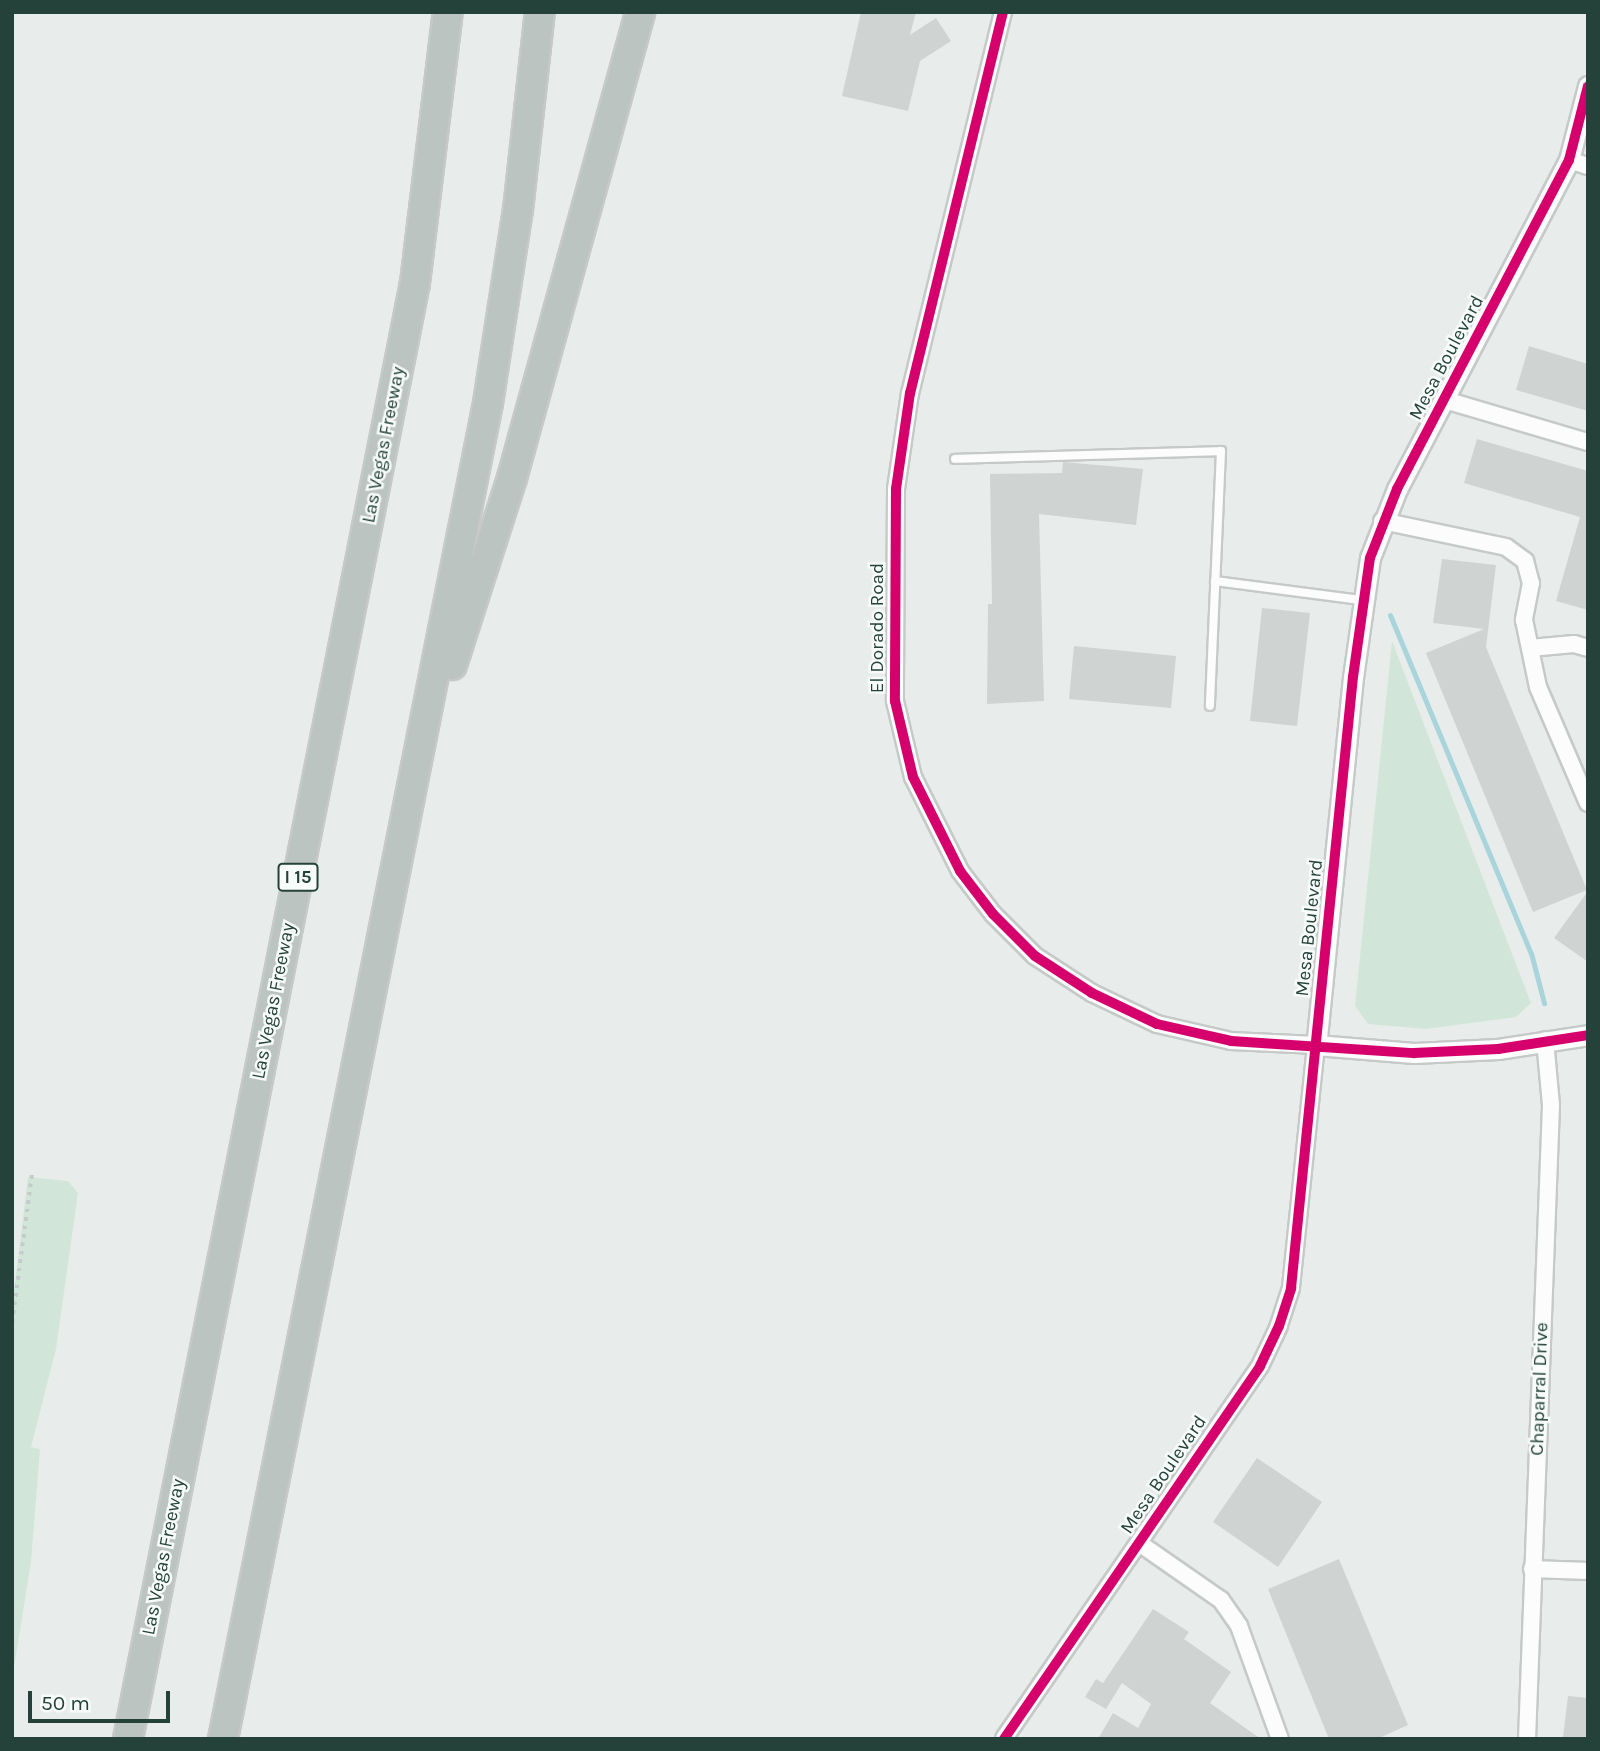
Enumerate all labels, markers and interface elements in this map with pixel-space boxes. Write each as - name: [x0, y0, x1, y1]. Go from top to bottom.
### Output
- street label: Mesa Boulevard: [1405, 292, 1489, 424]
- street label: Las Vegas Freeway: [358, 365, 410, 525]
- street label: El Dorado Road: [867, 563, 889, 693]
- street label: Mesa Boulevard: [1291, 858, 1329, 998]
- road number: I 15: [277, 862, 319, 892]
- street label: Las Vegas Freeway: [248, 921, 300, 1081]
- street label: Chaparral Drive: [1526, 1322, 1554, 1456]
- street label: Mesa Boulevard: [1116, 1412, 1212, 1538]
- street label: Las Vegas Freeway: [138, 1477, 190, 1637]
- scale bar: [32, 1678, 173, 1722]
- text: 50 m: [41, 1691, 90, 1715]

